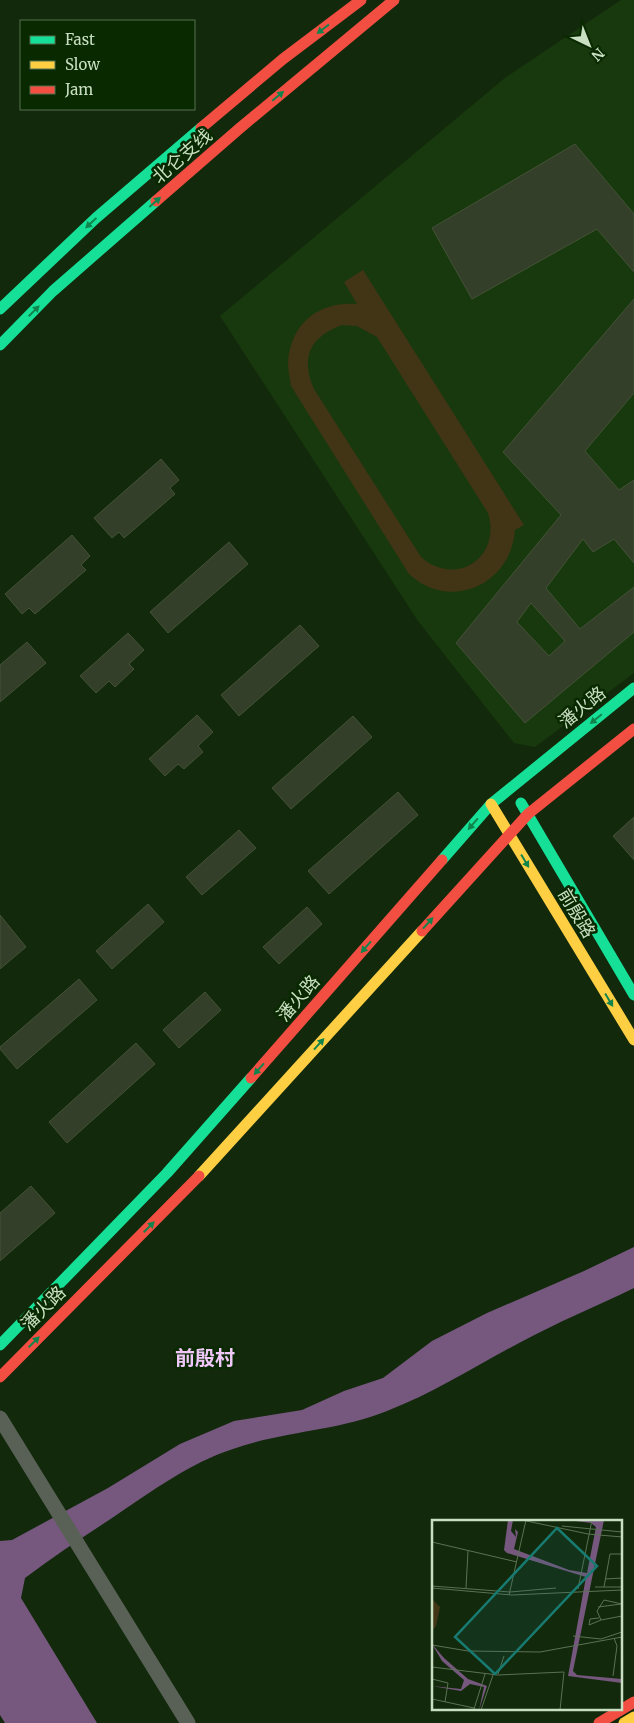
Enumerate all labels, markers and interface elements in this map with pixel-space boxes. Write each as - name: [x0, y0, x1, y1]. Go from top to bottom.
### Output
- legend: [20, 20, 195, 110]
- north arrow: [564, 20, 614, 70]
- one-way arrow: [317, 24, 330, 35]
- text: Fast: [65, 30, 95, 49]
- text: N: [588, 44, 608, 65]
- text: Slow: [65, 55, 100, 74]
- text: Jam: [64, 80, 93, 99]
- one-way arrow: [272, 91, 285, 102]
- street label: 北仑支线: [147, 124, 217, 188]
- one-way arrow: [149, 196, 161, 208]
- one-way arrow: [85, 217, 97, 229]
- one-way arrow: [28, 305, 40, 317]
- street label: 潘火路: [554, 681, 610, 733]
- one-way arrow: [590, 713, 603, 724]
- one-way arrow: [467, 818, 479, 830]
- one-way arrow: [521, 854, 530, 867]
- street label: 前殷路: [553, 884, 601, 942]
- one-way arrow: [422, 918, 434, 930]
- one-way arrow: [360, 940, 372, 952]
- street label: 潘火路: [272, 970, 324, 1026]
- one-way arrow: [605, 993, 614, 1006]
- one-way arrow: [313, 1038, 325, 1050]
- one-way arrow: [253, 1062, 264, 1075]
- one-way arrow: [143, 1221, 155, 1233]
- street label: 潘火路: [16, 1281, 70, 1335]
- one-way arrow: [28, 1336, 40, 1348]
- district label: 前殷村: [175, 1345, 235, 1370]
- inset map: [432, 1520, 622, 1710]

